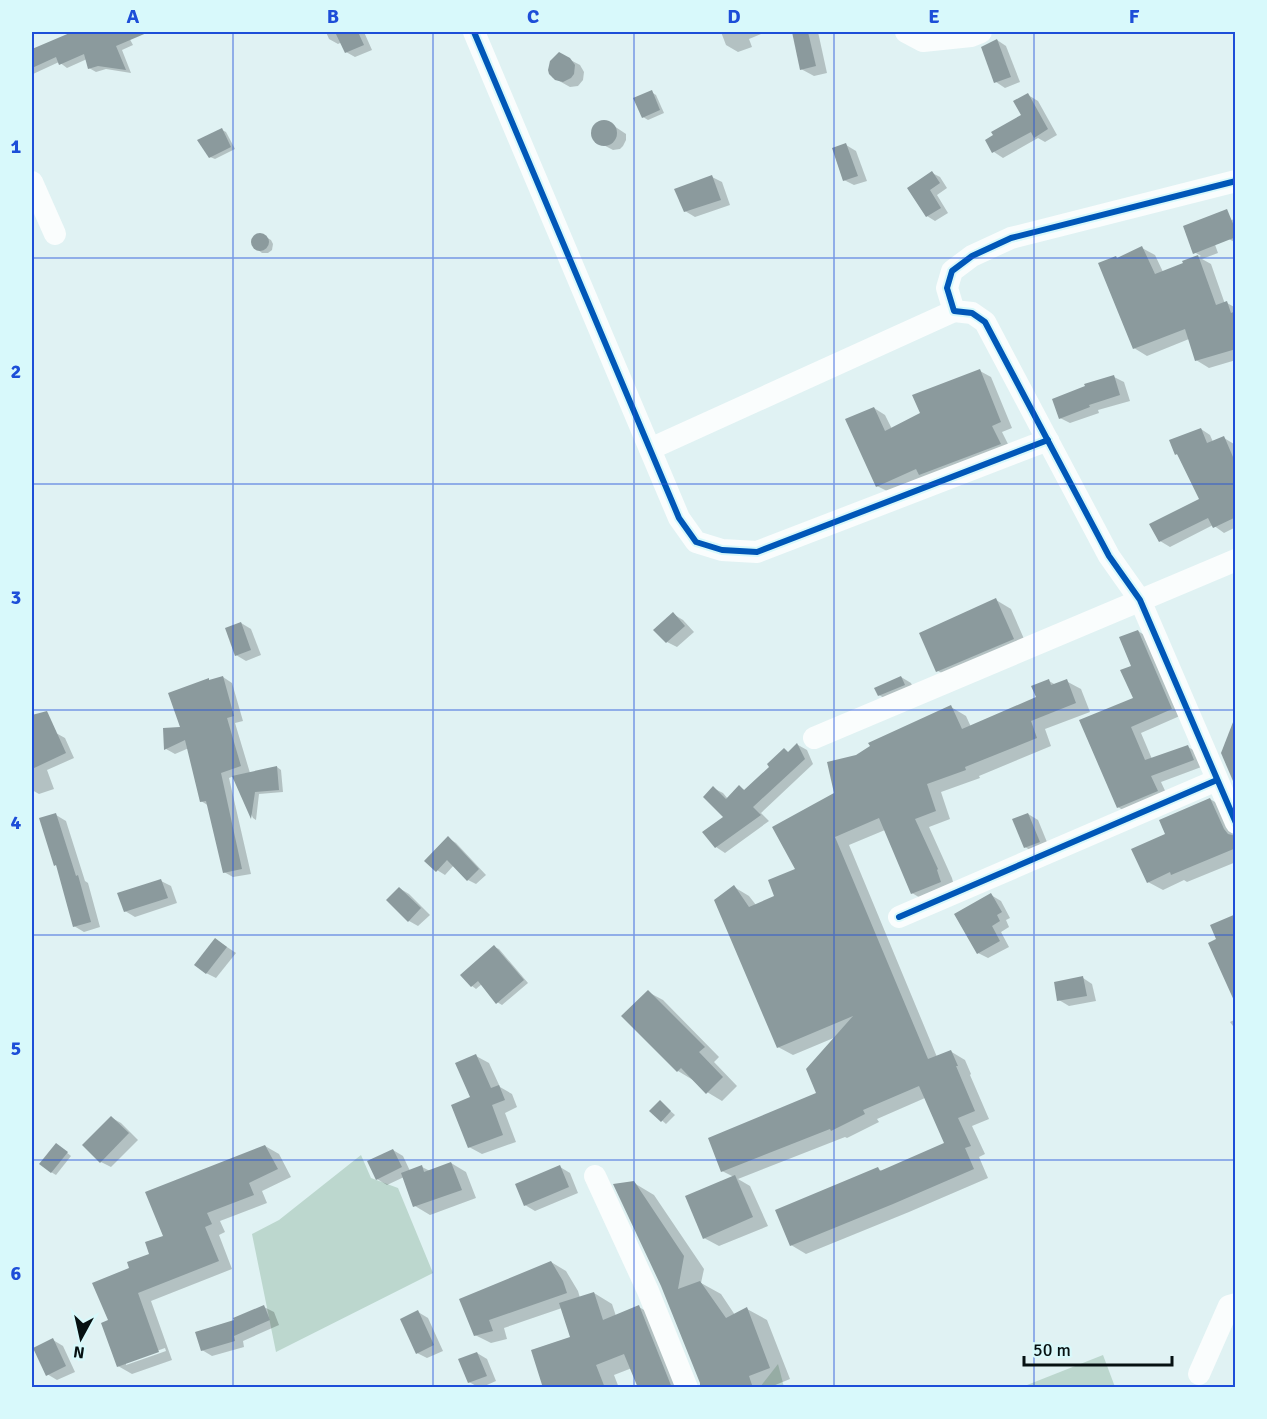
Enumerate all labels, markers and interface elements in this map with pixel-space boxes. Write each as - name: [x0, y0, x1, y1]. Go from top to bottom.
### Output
- text: A: [127, 4, 140, 29]
- text: B: [327, 4, 339, 29]
- text: C: [527, 4, 539, 29]
- text: D: [727, 4, 741, 29]
- text: E: [928, 4, 940, 29]
- text: F: [1129, 4, 1140, 29]
- text: 1: [11, 134, 22, 159]
- text: 2: [11, 359, 21, 384]
- text: 3: [11, 585, 21, 610]
- text: 4: [11, 810, 22, 835]
- text: 5: [11, 1036, 21, 1061]
- text: 6: [11, 1261, 22, 1286]
- north arrow: [51, 1308, 111, 1368]
- scale bar: [1024, 1329, 1172, 1367]
- text: 50 m: [1033, 1339, 1071, 1361]
- text: N: [72, 1341, 86, 1363]

